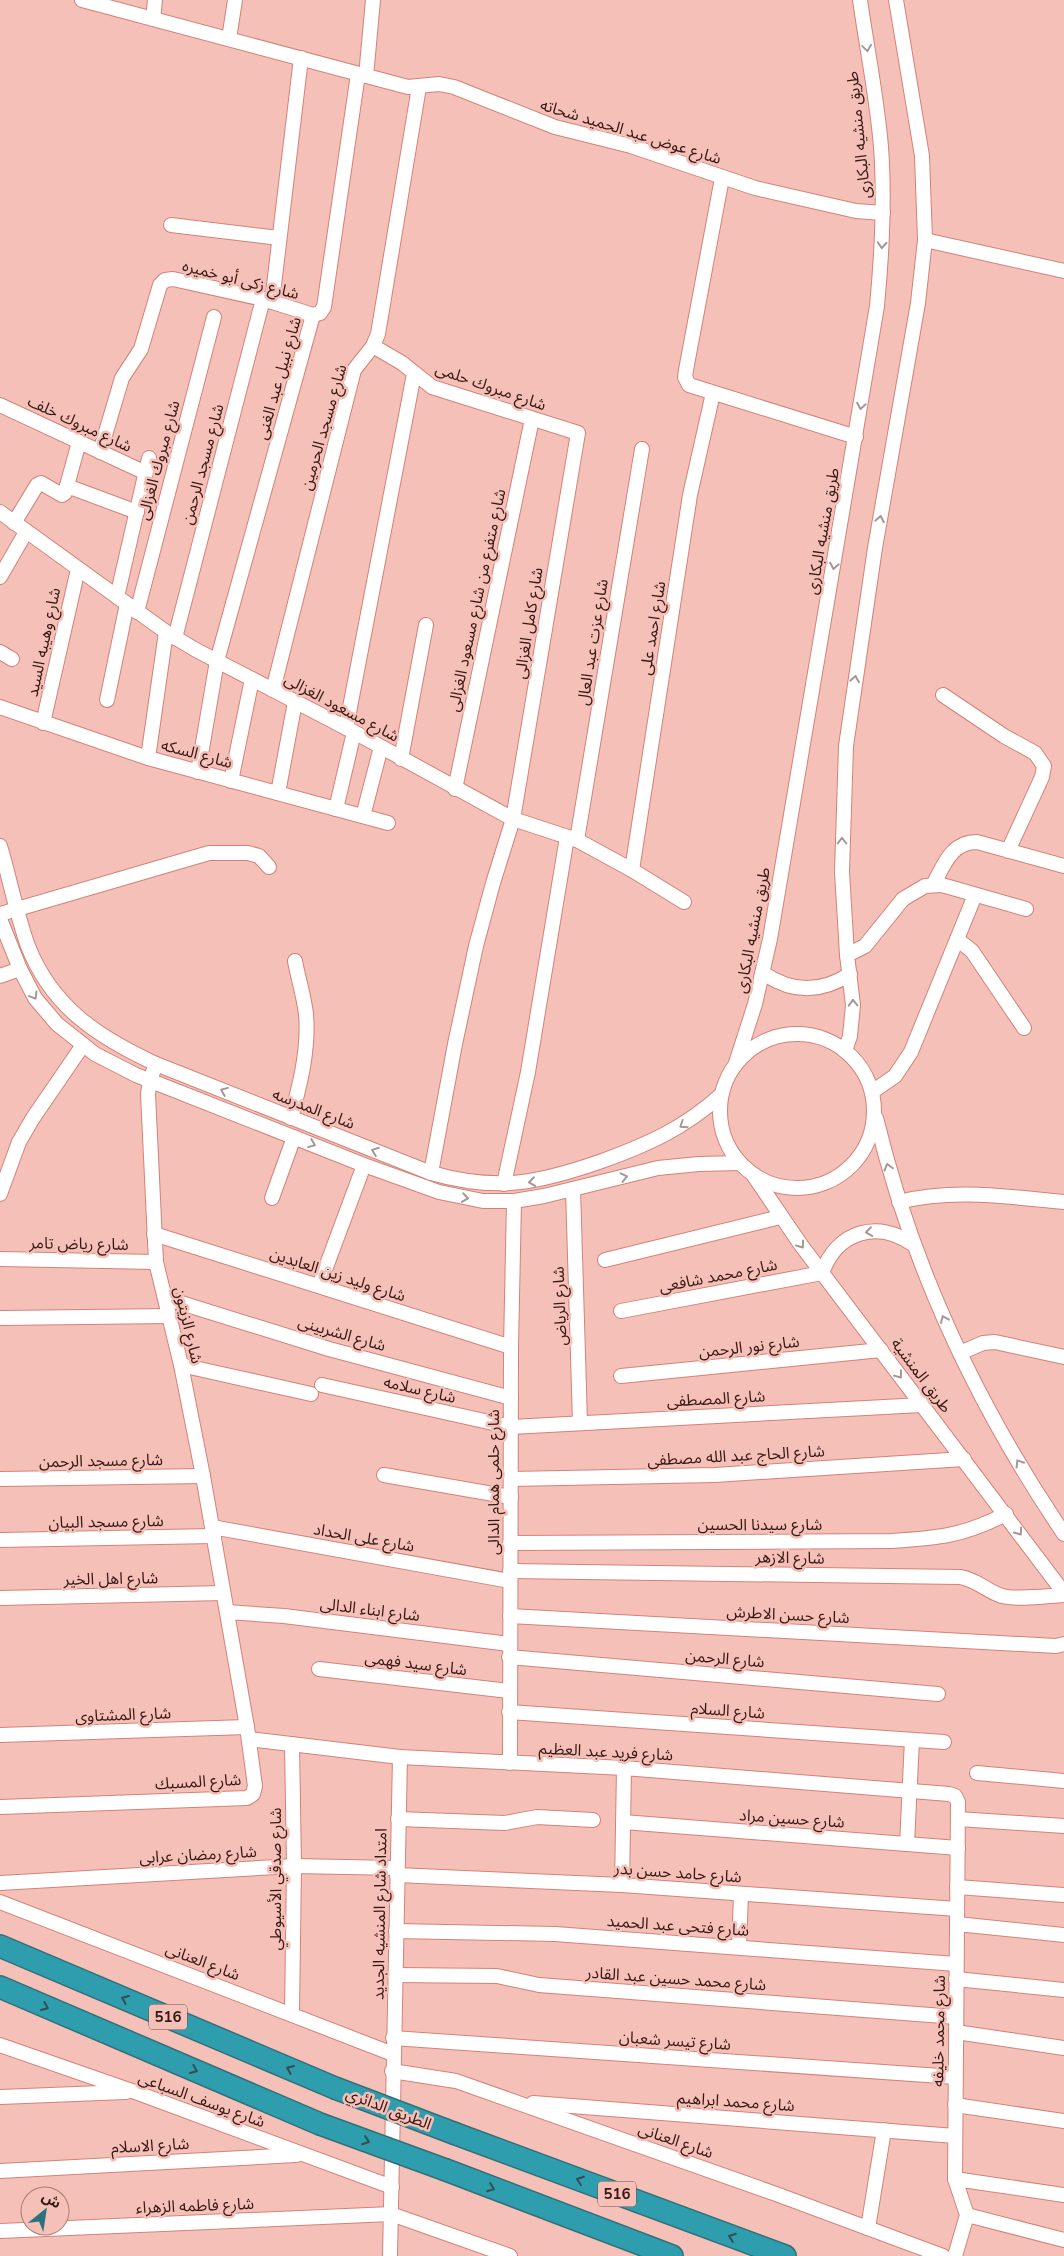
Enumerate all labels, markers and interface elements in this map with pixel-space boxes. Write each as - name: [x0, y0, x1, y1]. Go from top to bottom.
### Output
- one-way arrow: [861, 45, 872, 53]
- street label: طريق منشيه البكارى: [841, 70, 877, 200]
- street label: شارع عوض عبد الحميد شحاته: [537, 94, 724, 171]
- one-way arrow: [877, 241, 887, 249]
- street label: شارع زكى أبو خميره: [180, 255, 301, 306]
- street label: شارع نبيل عبد الغنى: [251, 314, 308, 442]
- street label: شارع مبروك حلمى: [432, 358, 549, 417]
- street label: شارع مسجد الحرمين: [295, 362, 353, 493]
- street label: شارع مبروك خلف: [23, 390, 135, 459]
- street label: شارع مبروك الغزالى: [132, 398, 186, 523]
- street label: شارع مسجد الرحمن: [176, 401, 231, 527]
- one-way arrow: [857, 401, 867, 410]
- street label: طريق منشيه البكارى: [801, 466, 845, 596]
- street label: شارع متفرع من شارع مسعود الغزالى: [443, 487, 512, 714]
- one-way arrow: [875, 514, 885, 523]
- one-way arrow: [829, 562, 839, 570]
- street label: شارع كامل الغزالى: [509, 566, 550, 681]
- street label: شارع عزت عبد العال: [572, 577, 615, 707]
- street label: شارع احمد على: [635, 580, 672, 677]
- street label: شارع وهيبه السيد: [22, 586, 67, 699]
- street label: شارع مسعود الغزالى: [280, 668, 403, 748]
- one-way arrow: [849, 675, 859, 684]
- street label: شارع السكه: [158, 734, 235, 775]
- one-way arrow: [837, 837, 847, 844]
- street label: طريق منشيه البكارى: [730, 865, 776, 995]
- one-way arrow: [28, 990, 38, 999]
- one-way arrow: [848, 999, 858, 1006]
- street label: شارع المدرسه: [269, 1083, 358, 1136]
- one-way arrow: [220, 1087, 229, 1097]
- one-way arrow: [679, 1118, 688, 1128]
- one-way arrow: [307, 1138, 316, 1149]
- one-way arrow: [371, 1147, 380, 1157]
- one-way arrow: [884, 1163, 894, 1172]
- one-way arrow: [620, 1172, 629, 1183]
- one-way arrow: [527, 1176, 536, 1186]
- one-way arrow: [461, 1192, 469, 1203]
- one-way arrow: [864, 1226, 872, 1237]
- street label: شارع رياض تامر: [28, 1232, 129, 1257]
- one-way arrow: [795, 1239, 804, 1249]
- street label: شارع وليد زين العابدين: [267, 1243, 408, 1308]
- street label: شارع محمد شافعى: [657, 1254, 779, 1299]
- street label: شارع الرياض: [548, 1266, 573, 1346]
- street label: شارع الزيتون: [168, 1285, 208, 1366]
- street label: شارع الشربينى: [295, 1311, 388, 1358]
- one-way arrow: [940, 1315, 951, 1324]
- street label: شارع نور الرحمن: [698, 1331, 801, 1364]
- street label: طريق المنشية: [886, 1334, 957, 1418]
- one-way arrow: [893, 1369, 902, 1378]
- street label: شارع سلامه: [381, 1371, 458, 1410]
- street label: شارع المصطفى: [666, 1385, 766, 1414]
- street label: شارع حلمى همام الدالى: [483, 1409, 506, 1555]
- street label: شارع الحاج عبد الله مصطفى: [647, 1440, 826, 1473]
- street label: شارع مسجد الرحمن: [39, 1449, 163, 1474]
- one-way arrow: [1016, 1460, 1025, 1469]
- street label: شارع مسجد البيان: [48, 1510, 164, 1535]
- street label: شارع سيدنا الحسين: [698, 1514, 822, 1537]
- street label: شارع على الحداد: [311, 1518, 416, 1559]
- one-way arrow: [1013, 1526, 1021, 1535]
- street label: شارع الازهر: [754, 1546, 825, 1571]
- street label: شارع اهل الخير: [63, 1567, 158, 1592]
- street label: شارع ابناء الدالى: [319, 1593, 421, 1628]
- street label: شارع حسن الاطرش: [726, 1601, 850, 1630]
- street label: شارع الرحمن: [684, 1645, 765, 1674]
- street label: شارع سيد فهمى: [363, 1647, 468, 1682]
- street label: شارع السلام: [690, 1697, 766, 1726]
- street label: شارع المشتاوى: [75, 1702, 171, 1729]
- street label: شارع فريد عبد العظيم: [538, 1737, 674, 1768]
- street label: شارع المسبك: [154, 1769, 242, 1796]
- street label: شارع حسين مراد: [738, 1804, 845, 1835]
- street label: شارع صدقي الأسيوطي: [265, 1807, 288, 1951]
- street label: امتداد شارع المنشيه الجديد: [368, 1828, 393, 2000]
- street label: شارع رمضان عرابى: [139, 1841, 257, 1870]
- street label: شارع حامد حسن بدر: [612, 1857, 742, 1889]
- street label: شارع فتحى عبد الحميد: [606, 1910, 750, 1943]
- street label: شارع العنانى: [162, 1938, 243, 1987]
- street label: شارع محمد حسين عبد القادر: [584, 1962, 767, 1997]
- street label: شارع محمد خليفه: [927, 1975, 952, 2087]
- one-way arrow: [121, 1994, 129, 2004]
- one-way arrow: [40, 2000, 49, 2011]
- road number: 516: [149, 2004, 187, 2030]
- street label: شارع تيسر شعبان: [618, 2026, 732, 2057]
- one-way arrow: [189, 2064, 198, 2075]
- one-way arrow: [286, 2064, 295, 2075]
- street label: شارع يوسف السباعى: [135, 2067, 268, 2134]
- street label: الطريق الدائري: [342, 2083, 435, 2136]
- street label: شارع محمد ابراهيم: [676, 2087, 795, 2118]
- street label: شارع العنانى: [635, 2118, 716, 2165]
- street label: شارع الاسلام: [110, 2133, 190, 2160]
- one-way arrow: [361, 2135, 370, 2145]
- one-way arrow: [576, 2176, 585, 2186]
- one-way arrow: [487, 2182, 495, 2192]
- road number: 516: [598, 2182, 636, 2206]
- north arrow: [20, 2186, 70, 2236]
- text: ش: [38, 2187, 64, 2213]
- street label: شارع فاطمه الزهراء: [136, 2193, 255, 2220]
- one-way arrow: [729, 2233, 737, 2243]

